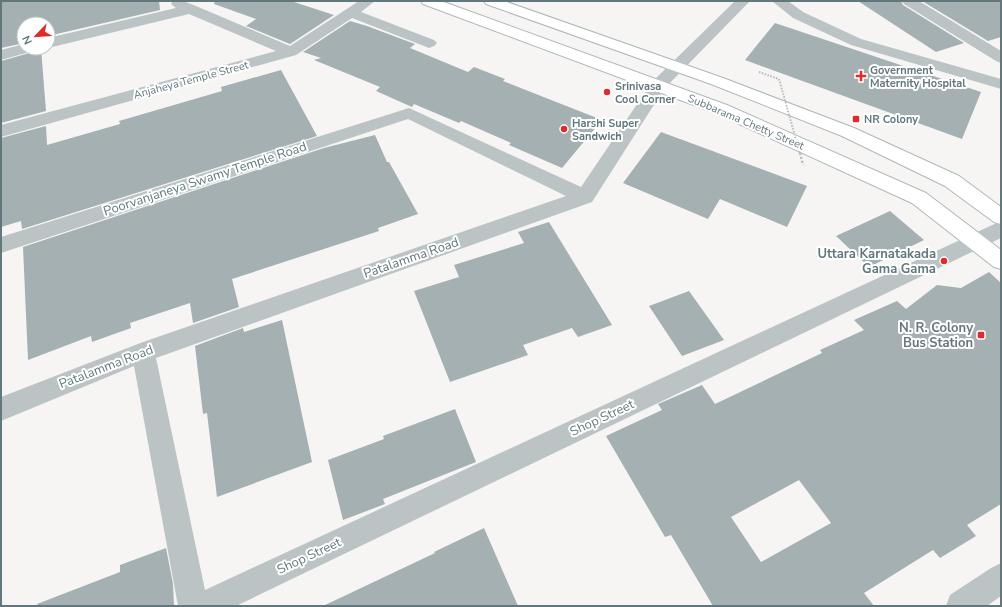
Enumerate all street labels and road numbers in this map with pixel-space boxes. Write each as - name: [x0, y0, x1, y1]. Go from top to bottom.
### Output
- street label: Anjaheya Temple Street: [132, 57, 250, 103]
- street label: Subbarama Chetty Street: [686, 91, 807, 153]
- street label: Poorvanjaneya Swamy Temple Road: [101, 138, 309, 220]
- street label: Patalamma Road: [361, 233, 461, 283]
- street label: Patalamma Road: [56, 341, 156, 393]
- street label: Shop Street: [567, 395, 637, 441]
- street label: Shop Street: [274, 533, 344, 579]

